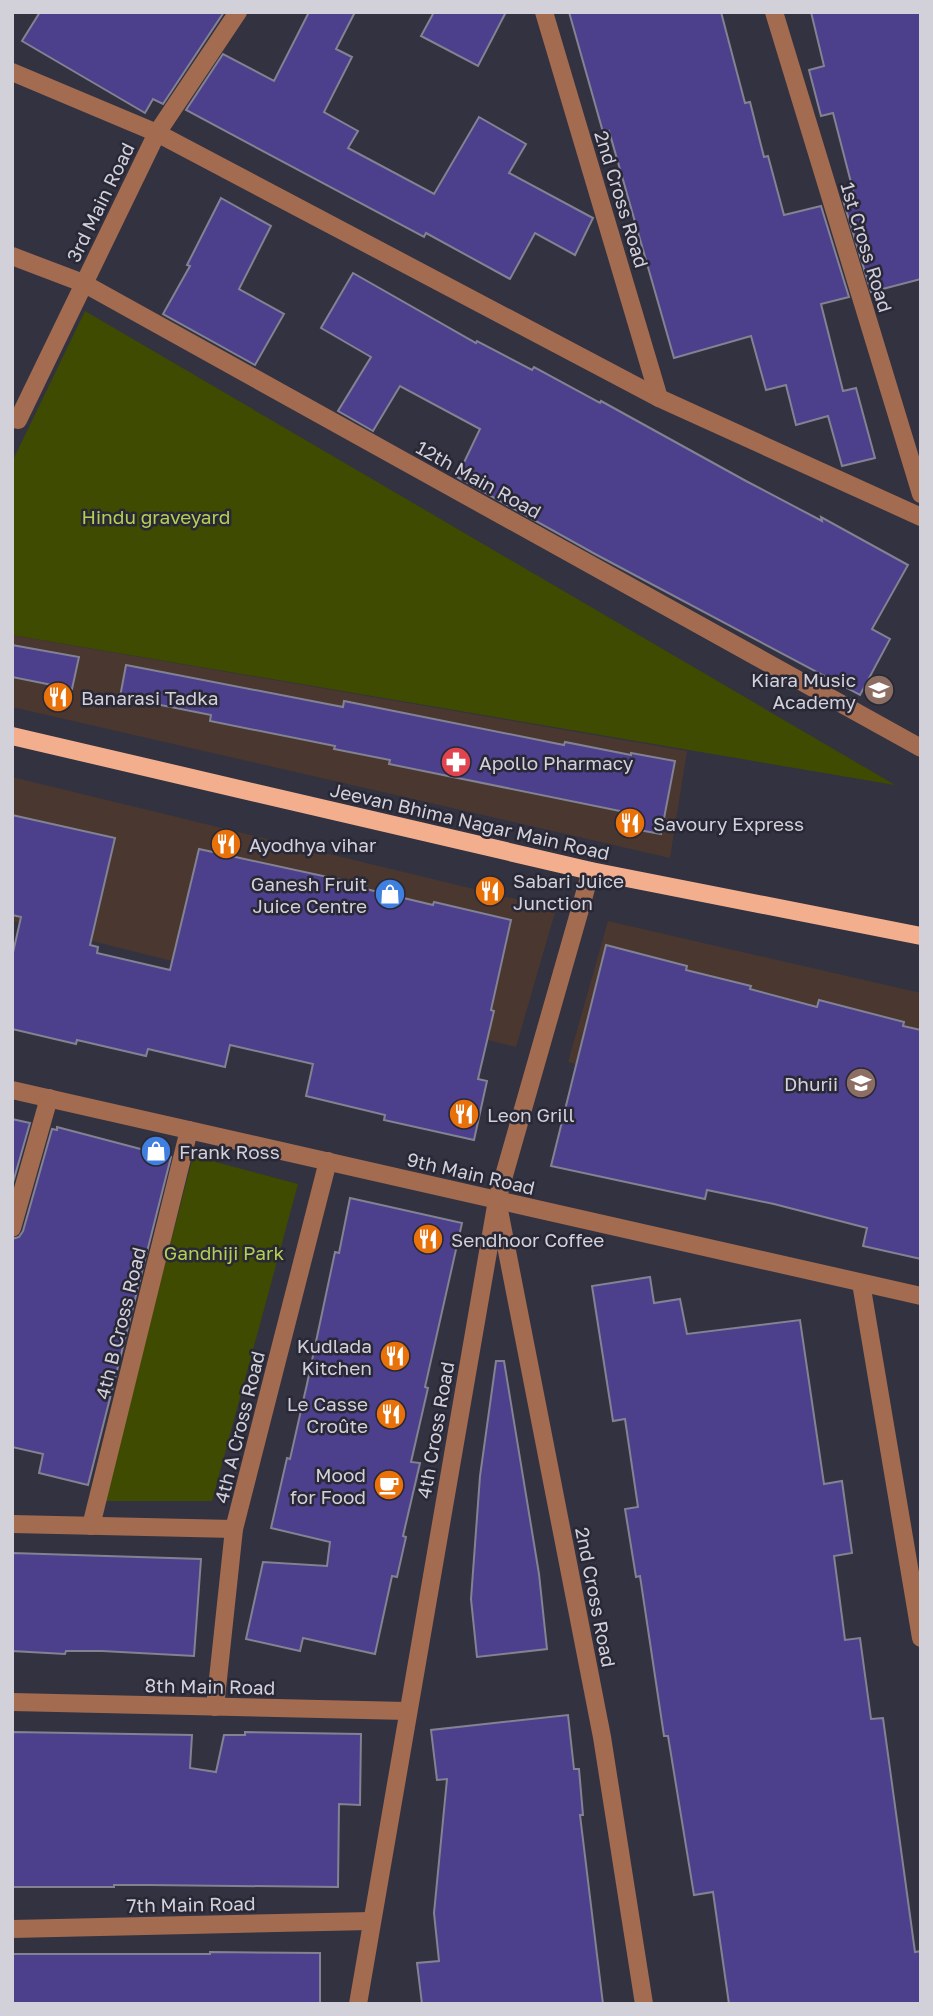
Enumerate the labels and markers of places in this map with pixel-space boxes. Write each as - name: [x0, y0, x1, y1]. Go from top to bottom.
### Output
- place label: Kiara Music Academy: [751, 668, 856, 713]
- school or university icon: Kiara Music Academy: [862, 673, 896, 707]
- restaurant icon: Banarasi Tadka: [41, 680, 75, 714]
- place label: Banarasi Tadka: [81, 686, 219, 709]
- pharmacy icon: Apollo Pharmacy: [439, 745, 473, 779]
- place label: Apollo Pharmacy: [479, 751, 634, 774]
- restaurant icon: Savoury Express: [613, 806, 647, 840]
- place label: Savoury Express: [653, 812, 804, 835]
- restaurant icon: Ayodhya vihar: [209, 827, 243, 861]
- place label: Ayodhya vihar: [249, 833, 377, 856]
- place label: Sabari Juice Junction: [513, 869, 624, 914]
- place label: Ganesh Fruit Juice Centre: [251, 872, 367, 917]
- restaurant icon: Sabari Juice Junction: [473, 874, 507, 908]
- shop icon: Ganesh Fruit Juice Centre: [373, 877, 407, 911]
- school or university icon: Dhurii: [844, 1066, 878, 1100]
- place label: Dhurii: [784, 1072, 838, 1095]
- restaurant icon: Leon Grill: [447, 1097, 481, 1131]
- place label: Leon Grill: [487, 1103, 575, 1126]
- shop icon: Frank Ross: [139, 1134, 173, 1168]
- place label: Frank Ross: [179, 1140, 280, 1163]
- restaurant icon: Sendhoor Coffee: [411, 1222, 445, 1256]
- place label: Sendhoor Coffee: [451, 1228, 604, 1251]
- place label: Kudlada Kitchen: [297, 1334, 372, 1379]
- restaurant icon: Kudlada Kitchen: [378, 1339, 412, 1373]
- place label: Le Casse Croûte: [287, 1392, 368, 1437]
- restaurant icon: Le Casse Croûte: [374, 1397, 408, 1431]
- place label: Mood for Food: [290, 1463, 366, 1508]
- cafe icon: Mood for Food: [372, 1468, 406, 1502]

